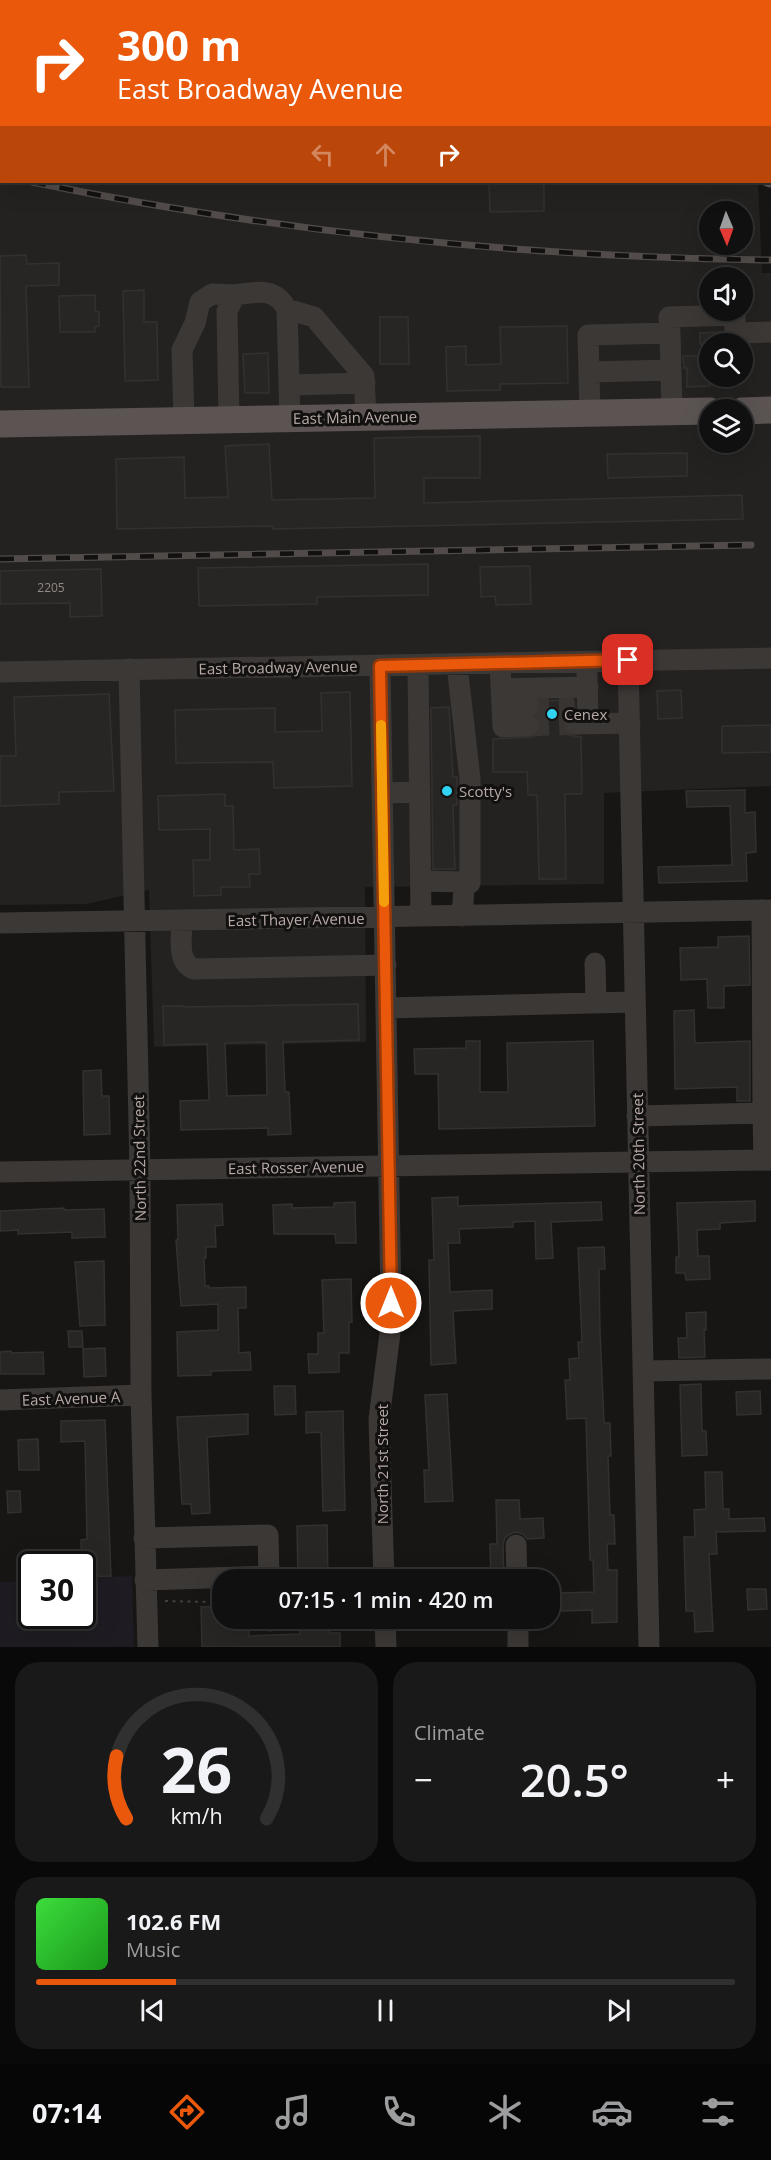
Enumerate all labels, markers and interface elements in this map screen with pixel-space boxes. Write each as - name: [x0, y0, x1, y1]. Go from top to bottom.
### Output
- text: 300 m: [117, 16, 241, 73]
- icon: right: [18, 24, 96, 102]
- text: East Broadway Avenue: [117, 70, 403, 107]
- icon: left: [306, 138, 339, 171]
- icon: ahead: [369, 138, 402, 171]
- icon: right: [432, 138, 465, 171]
- north arrow: [699, 201, 753, 255]
- map controls: [699, 201, 753, 453]
- button: sound: [699, 267, 753, 321]
- button: search: [699, 333, 753, 387]
- button: layers: [699, 399, 753, 453]
- street label: East Main Avenue: [293, 406, 417, 428]
- house number: 2205: [37, 579, 65, 596]
- pin: [602, 634, 653, 685]
- icon: arrive: [611, 643, 644, 676]
- street label: East Broadway Avenue: [198, 656, 358, 678]
- place label: Cenex: [564, 704, 607, 724]
- marker: Cenex: [545, 707, 559, 721]
- place label: Scotty's: [459, 781, 512, 801]
- marker: Scotty's: [440, 784, 454, 798]
- street label: East Thayer Avenue: [227, 908, 365, 930]
- street label: North 20th Street: [627, 1093, 649, 1215]
- street label: North 22nd Street: [128, 1095, 150, 1221]
- street label: East Rosser Avenue: [228, 1156, 364, 1178]
- position arrow: [359, 1271, 423, 1335]
- street label: East Avenue A: [21, 1386, 121, 1410]
- street label: North 21st Street: [372, 1404, 392, 1524]
- speed limit sign: 30: [18, 1551, 96, 1629]
- text: 07:15 · 1 min · 420 m: [278, 1584, 494, 1614]
- text: Climate: [414, 1719, 485, 1746]
- text: 26: [161, 1726, 232, 1811]
- text: 20.5°: [520, 1749, 629, 1810]
- text: −: [414, 1757, 433, 1802]
- text: +: [716, 1757, 735, 1802]
- text: km/h: [170, 1801, 223, 1830]
- text: 102.6 FM: [126, 1906, 221, 1936]
- text: Music: [126, 1936, 180, 1963]
- icon: previous: [136, 1994, 169, 2027]
- icon: pause: [369, 1994, 402, 2027]
- icon: next: [602, 1994, 635, 2027]
- icon: directions: [166, 2091, 208, 2133]
- icon: music: [272, 2091, 314, 2133]
- icon: phone: [378, 2091, 420, 2133]
- icon: climate: [484, 2091, 526, 2133]
- icon: car: [591, 2091, 633, 2133]
- icon: filters: [697, 2091, 739, 2133]
- text: 07:14: [32, 2094, 102, 2131]

